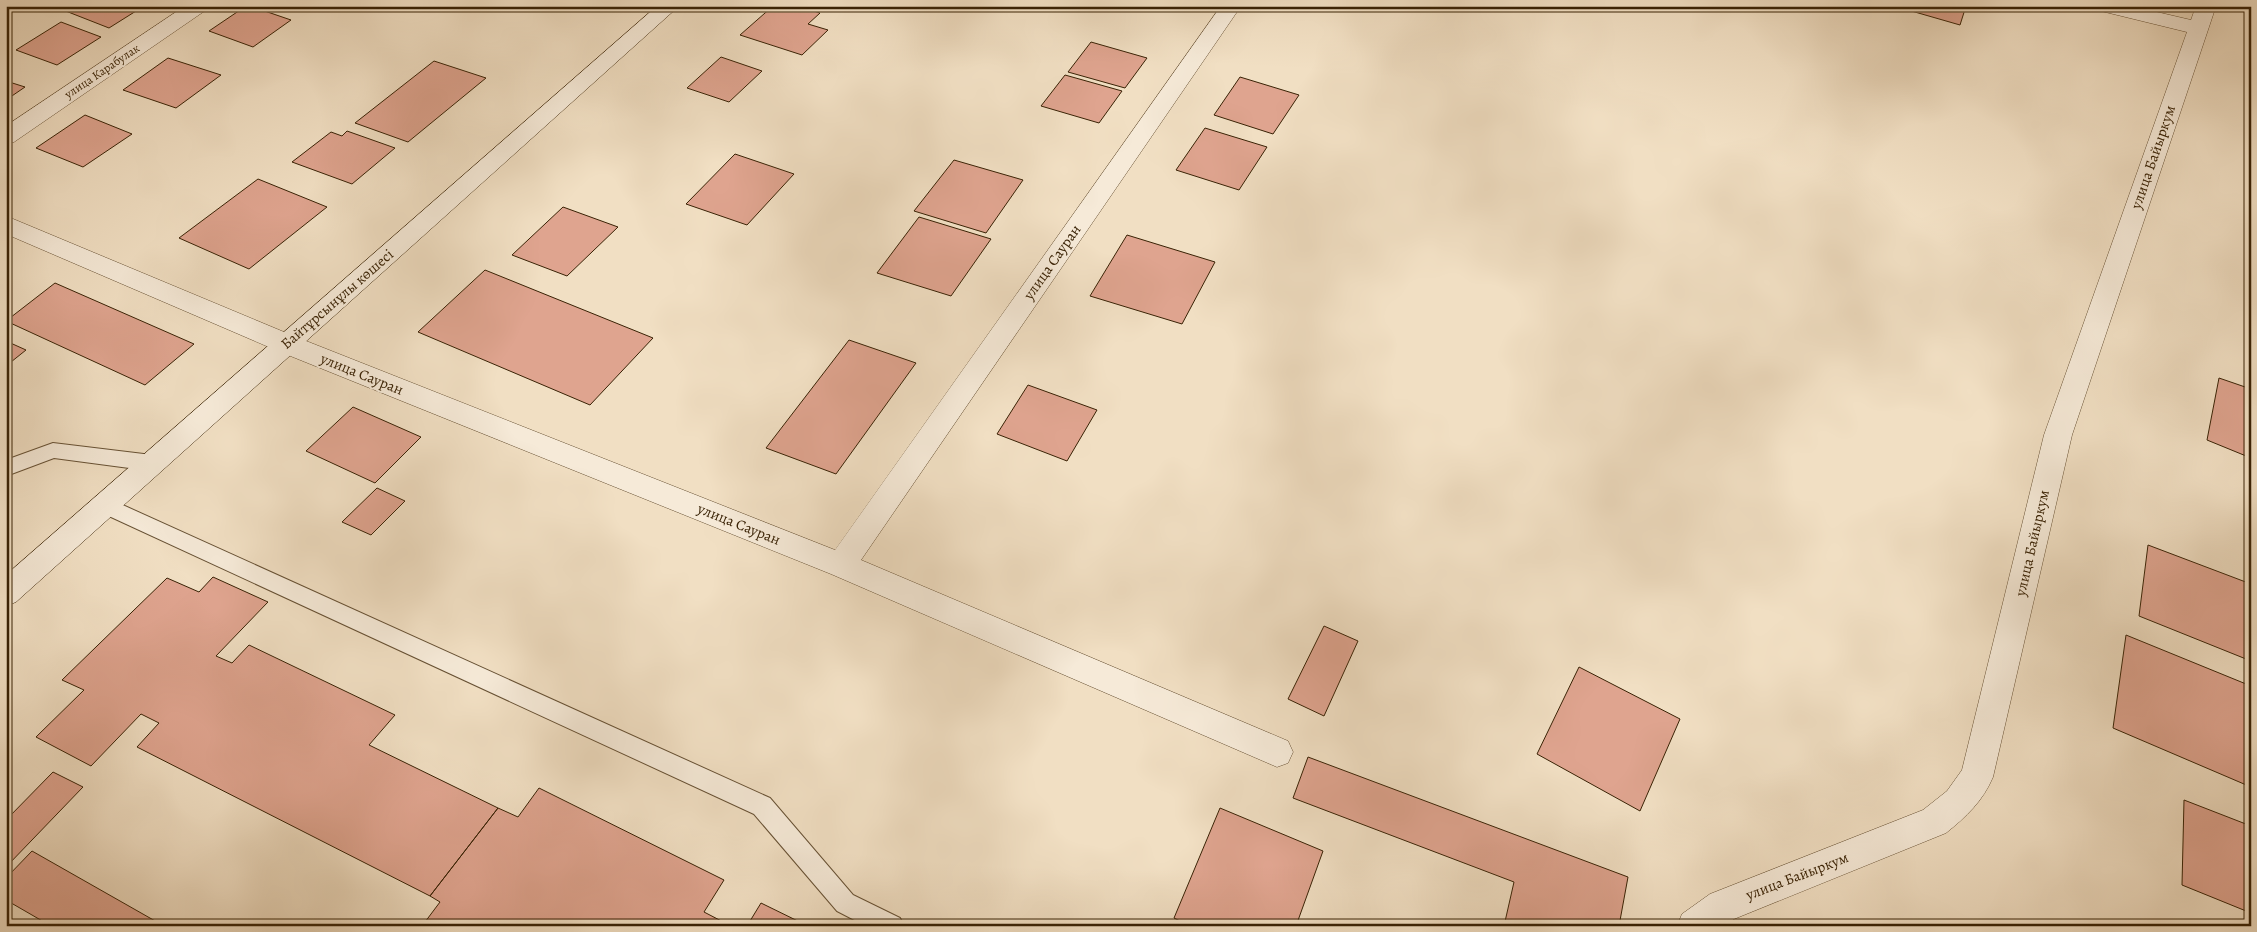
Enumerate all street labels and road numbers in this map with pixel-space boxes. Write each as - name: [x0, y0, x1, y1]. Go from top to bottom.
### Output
- street label: улица Карабулак: [61, 40, 143, 103]
- street label: улица Байыркум: [2126, 102, 2180, 212]
- street label: улица Сауран: [1018, 220, 1085, 304]
- street label: Байтұрсынұлы көшесі: [276, 244, 398, 354]
- street label: улица Сауран: [317, 348, 407, 400]
- street label: улица Байыркум: [2010, 488, 2054, 599]
- street label: улица Сауран: [694, 498, 784, 550]
- street label: улица Байыркум: [1742, 847, 1851, 905]

